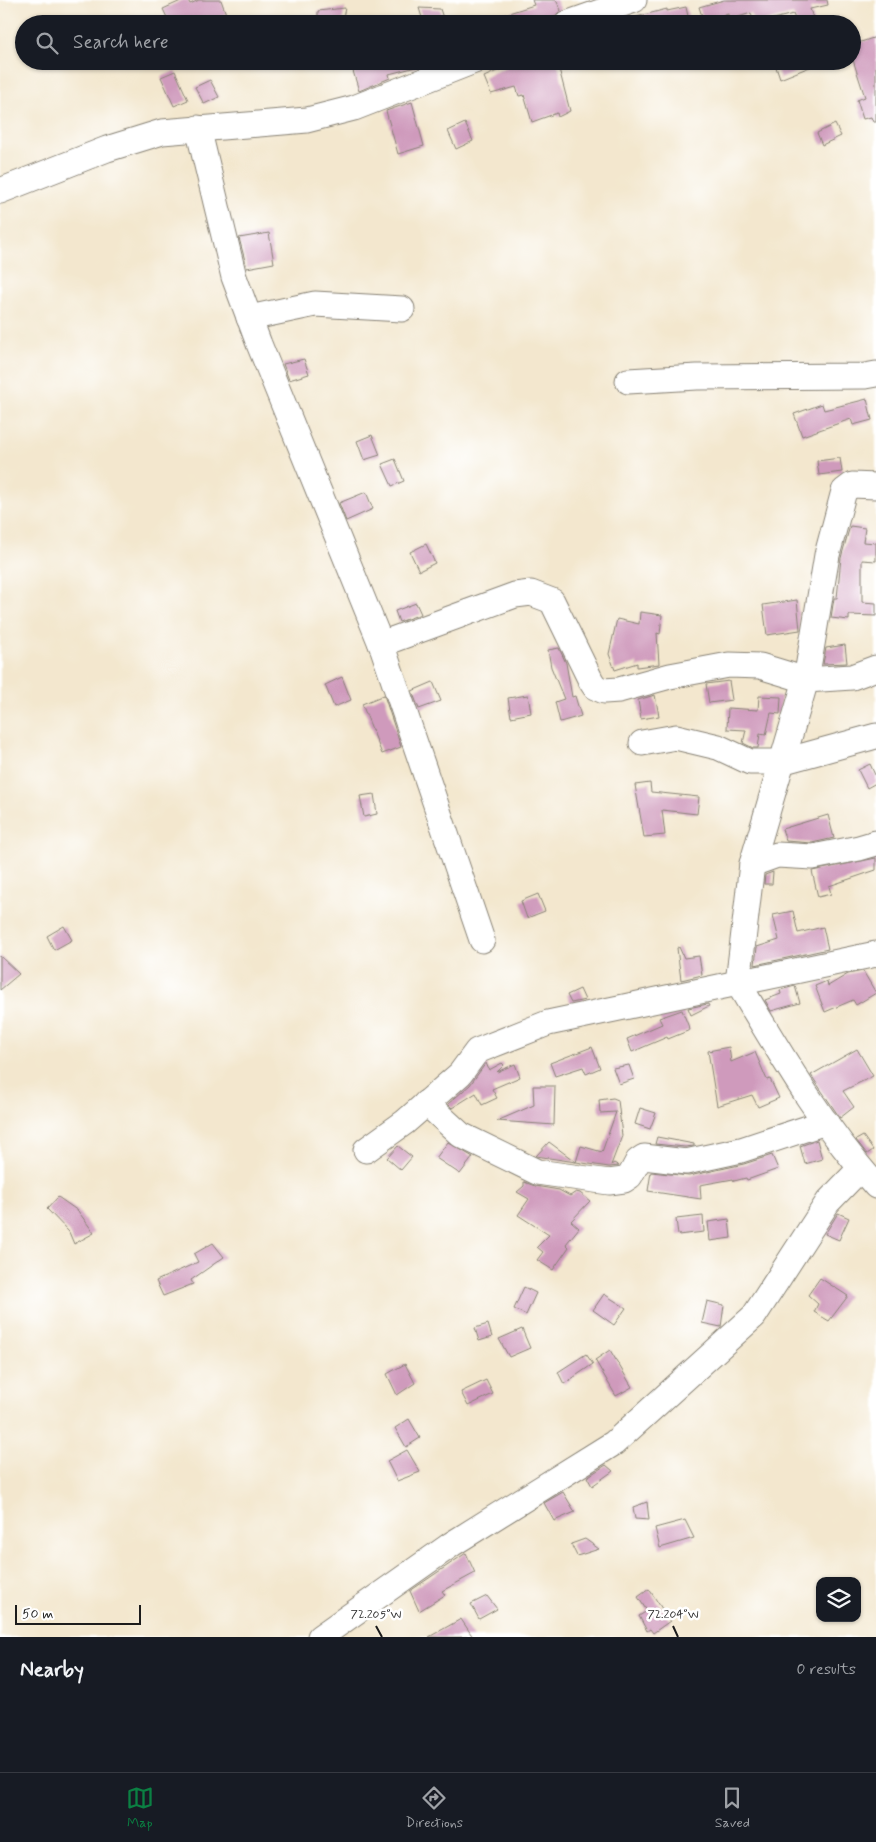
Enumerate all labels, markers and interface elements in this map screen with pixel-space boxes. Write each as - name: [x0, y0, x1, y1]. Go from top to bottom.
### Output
- search box: [15, 15, 861, 70]
- icon: search: [33, 29, 61, 57]
- text: Search here: [73, 30, 169, 55]
- map controls: [816, 1577, 861, 1622]
- button: layers: [816, 1577, 861, 1622]
- scale bar: [15, 1602, 141, 1625]
- text: 50 m: [22, 1605, 53, 1623]
- text: 72.205°W: [351, 1607, 402, 1623]
- text: 72.204°W: [647, 1607, 699, 1623]
- text: Nearby: [20, 1656, 84, 1684]
- text: 0 results: [796, 1659, 856, 1680]
- tab: Map: [126, 1784, 154, 1832]
- tab: Directions: [406, 1784, 463, 1832]
- tab: Saved: [715, 1784, 750, 1832]

